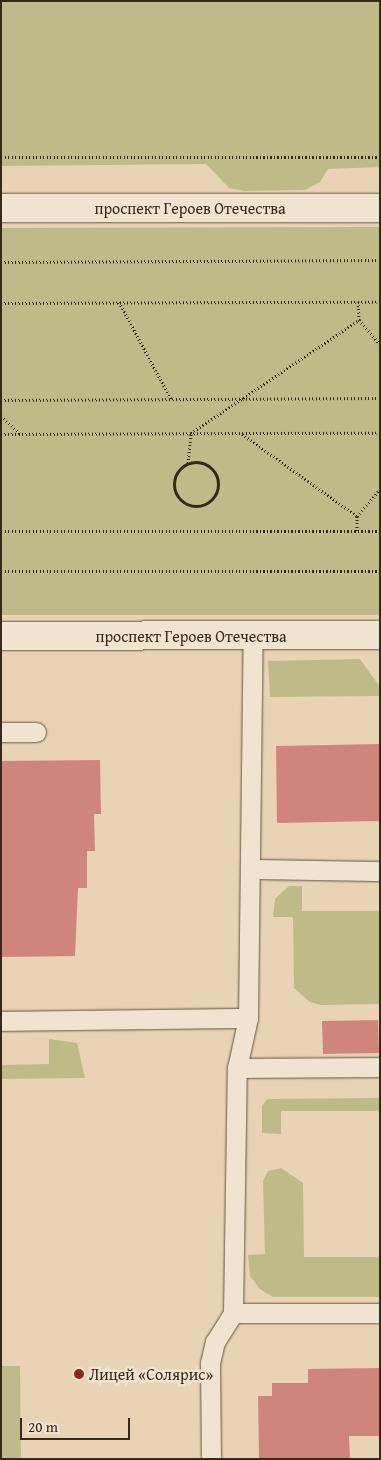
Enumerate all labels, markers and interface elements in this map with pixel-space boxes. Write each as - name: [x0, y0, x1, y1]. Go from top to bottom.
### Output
- street label: проспект Героев Отечества: [94, 198, 286, 218]
- street label: проспект Героев Отечества: [95, 626, 287, 646]
- place label: Лицей «Солярис»: [89, 1364, 213, 1384]
- marker: Лицей «Солярис»: [73, 1368, 85, 1380]
- scale bar: [22, 1408, 132, 1440]
- text: 20 m: [28, 1416, 58, 1437]

